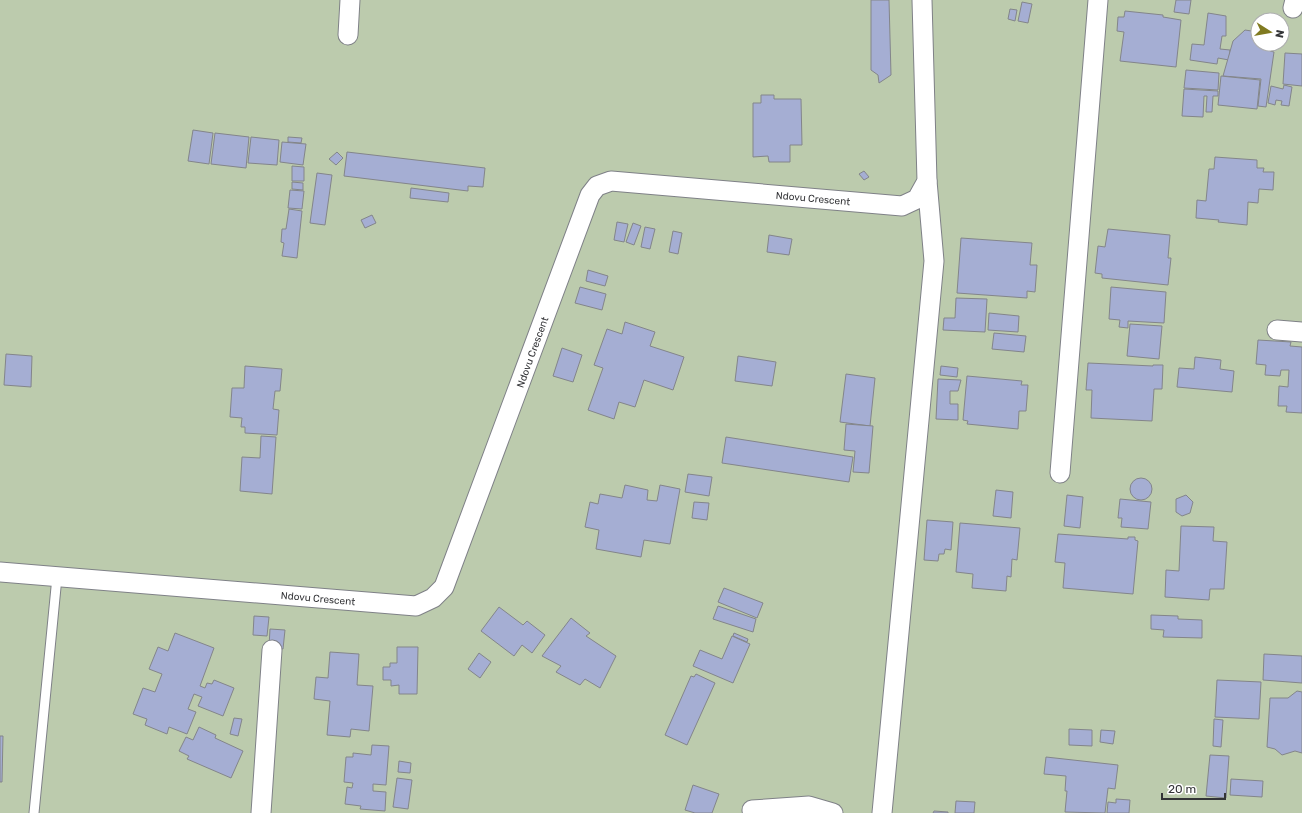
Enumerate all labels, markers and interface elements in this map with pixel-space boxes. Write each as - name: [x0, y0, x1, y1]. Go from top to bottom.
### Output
- north arrow: [1250, 12, 1290, 52]
- text: N: [1272, 29, 1286, 39]
- street label: Ndovu Crescent: [775, 190, 851, 208]
- street label: Ndovu Crescent: [515, 315, 551, 389]
- street label: Ndovu Crescent: [280, 590, 356, 608]
- scale bar: [1162, 775, 1225, 801]
- text: 20 m: [1168, 782, 1196, 796]

